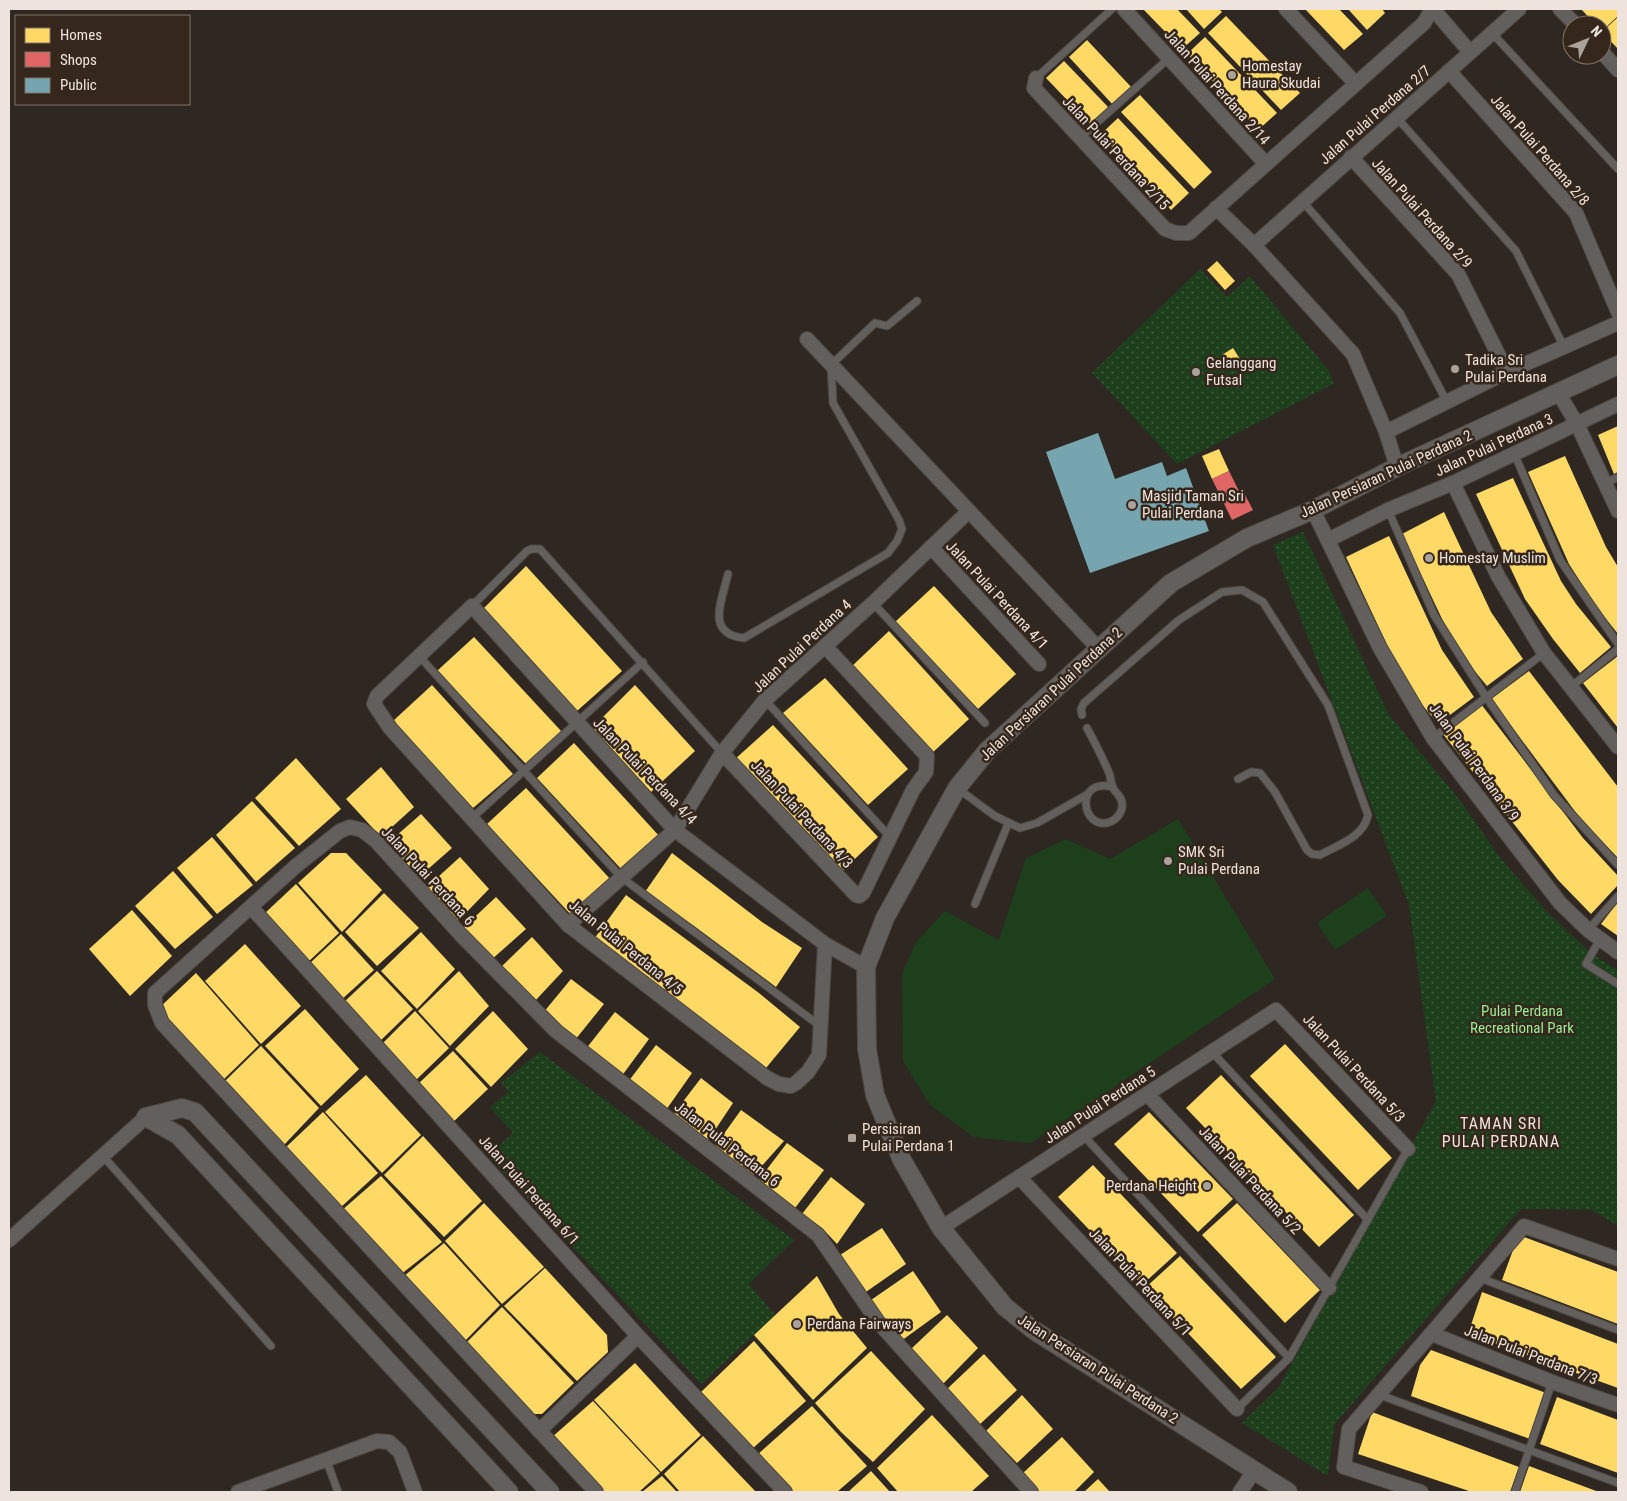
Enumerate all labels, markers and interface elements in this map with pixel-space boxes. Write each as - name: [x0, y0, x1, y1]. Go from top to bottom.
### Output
- legend: [15, 15, 190, 105]
- north arrow: [1562, 15, 1612, 65]
- text: N: [1588, 23, 1605, 40]
- text: Homes: [60, 26, 102, 44]
- street label: Jalan Pulai Perdana 2/14: [1161, 26, 1273, 148]
- text: Shops: [60, 51, 97, 69]
- place label: Homestay Haura Skudai: [1242, 57, 1321, 92]
- street label: Jalan Pulai Perdana 2/7: [1316, 62, 1434, 168]
- marker: Homestay Haura Skudai: [1226, 69, 1238, 81]
- text: Public: [60, 76, 97, 94]
- street label: Jalan Pulai Perdana 2/8: [1487, 91, 1593, 209]
- street label: Jalan Pulai Perdana 2/15: [1059, 92, 1173, 214]
- street label: Jalan Pulai Perdana 2/9: [1368, 154, 1476, 272]
- place label: Tadika Sri Pulai Perdana: [1465, 351, 1547, 386]
- place label: Gelanggang Futsal: [1206, 354, 1276, 389]
- marker: Tadika Sri Pulai Perdana: [1449, 363, 1461, 375]
- marker: Gelanggang Futsal: [1190, 366, 1202, 378]
- street label: Jalan Pulai Perdana 3: [1432, 410, 1556, 480]
- street label: Jalan Persiaran Pulai Perdana 2: [1297, 426, 1475, 522]
- place label: Masjid Taman Sri Pulai Perdana: [1142, 487, 1244, 522]
- marker: Masjid Taman Sri Pulai Perdana: [1126, 499, 1138, 511]
- street label: Jalan Pulai Perdana 4/1: [942, 537, 1052, 653]
- place label: Homestay Muslim: [1439, 549, 1546, 567]
- marker: Homestay Muslim: [1423, 552, 1435, 564]
- street label: Jalan Pulai Perdana 4: [749, 596, 855, 696]
- street label: Jalan Persiaran Pulai Perdana 2: [976, 623, 1126, 765]
- street label: Jalan Pulai Perdana 3/9: [1425, 699, 1523, 825]
- street label: Jalan Pulai Perdana 4/4: [589, 714, 701, 828]
- street label: Jalan Pulai Perdana 4/3: [747, 756, 857, 872]
- street label: Jalan Pulai Perdana 6: [378, 823, 478, 929]
- place label: SMK Sri Pulai Perdana: [1178, 843, 1260, 878]
- marker: SMK Sri Pulai Perdana: [1162, 855, 1174, 867]
- street label: Jalan Pulai Perdana 4/5: [565, 896, 687, 998]
- park label: Pulai Perdana Recreational Park: [1470, 1002, 1574, 1037]
- street label: Jalan Pulai Perdana 5/3: [1299, 1010, 1409, 1126]
- street label: Jalan Pulai Perdana 5: [1041, 1062, 1159, 1148]
- street label: Jalan Pulai Perdana 6: [671, 1097, 783, 1191]
- district label: TAMAN SRI PULAI PERDANA: [1442, 1114, 1560, 1151]
- place label: Persisiran Pulai Perdana 1: [862, 1120, 955, 1155]
- street label: Jalan Pulai Perdana 5/2: [1195, 1122, 1305, 1238]
- street label: Jalan Pulai Perdana 6/1: [475, 1131, 583, 1249]
- marker: Persisiran Pulai Perdana 1: [846, 1132, 858, 1144]
- place label: Perdana Height: [1106, 1177, 1197, 1195]
- marker: Perdana Height: [1201, 1180, 1213, 1192]
- street label: Jalan Pulai Perdana 5/1: [1085, 1224, 1195, 1340]
- street label: Jalan Persiaran Pulai Perdana 2: [1014, 1310, 1182, 1428]
- place label: Perdana Fairways: [807, 1315, 912, 1333]
- marker: Perdana Fairways: [791, 1318, 803, 1330]
- street label: Jalan Pulai Perdana 7/3: [1462, 1321, 1600, 1389]

